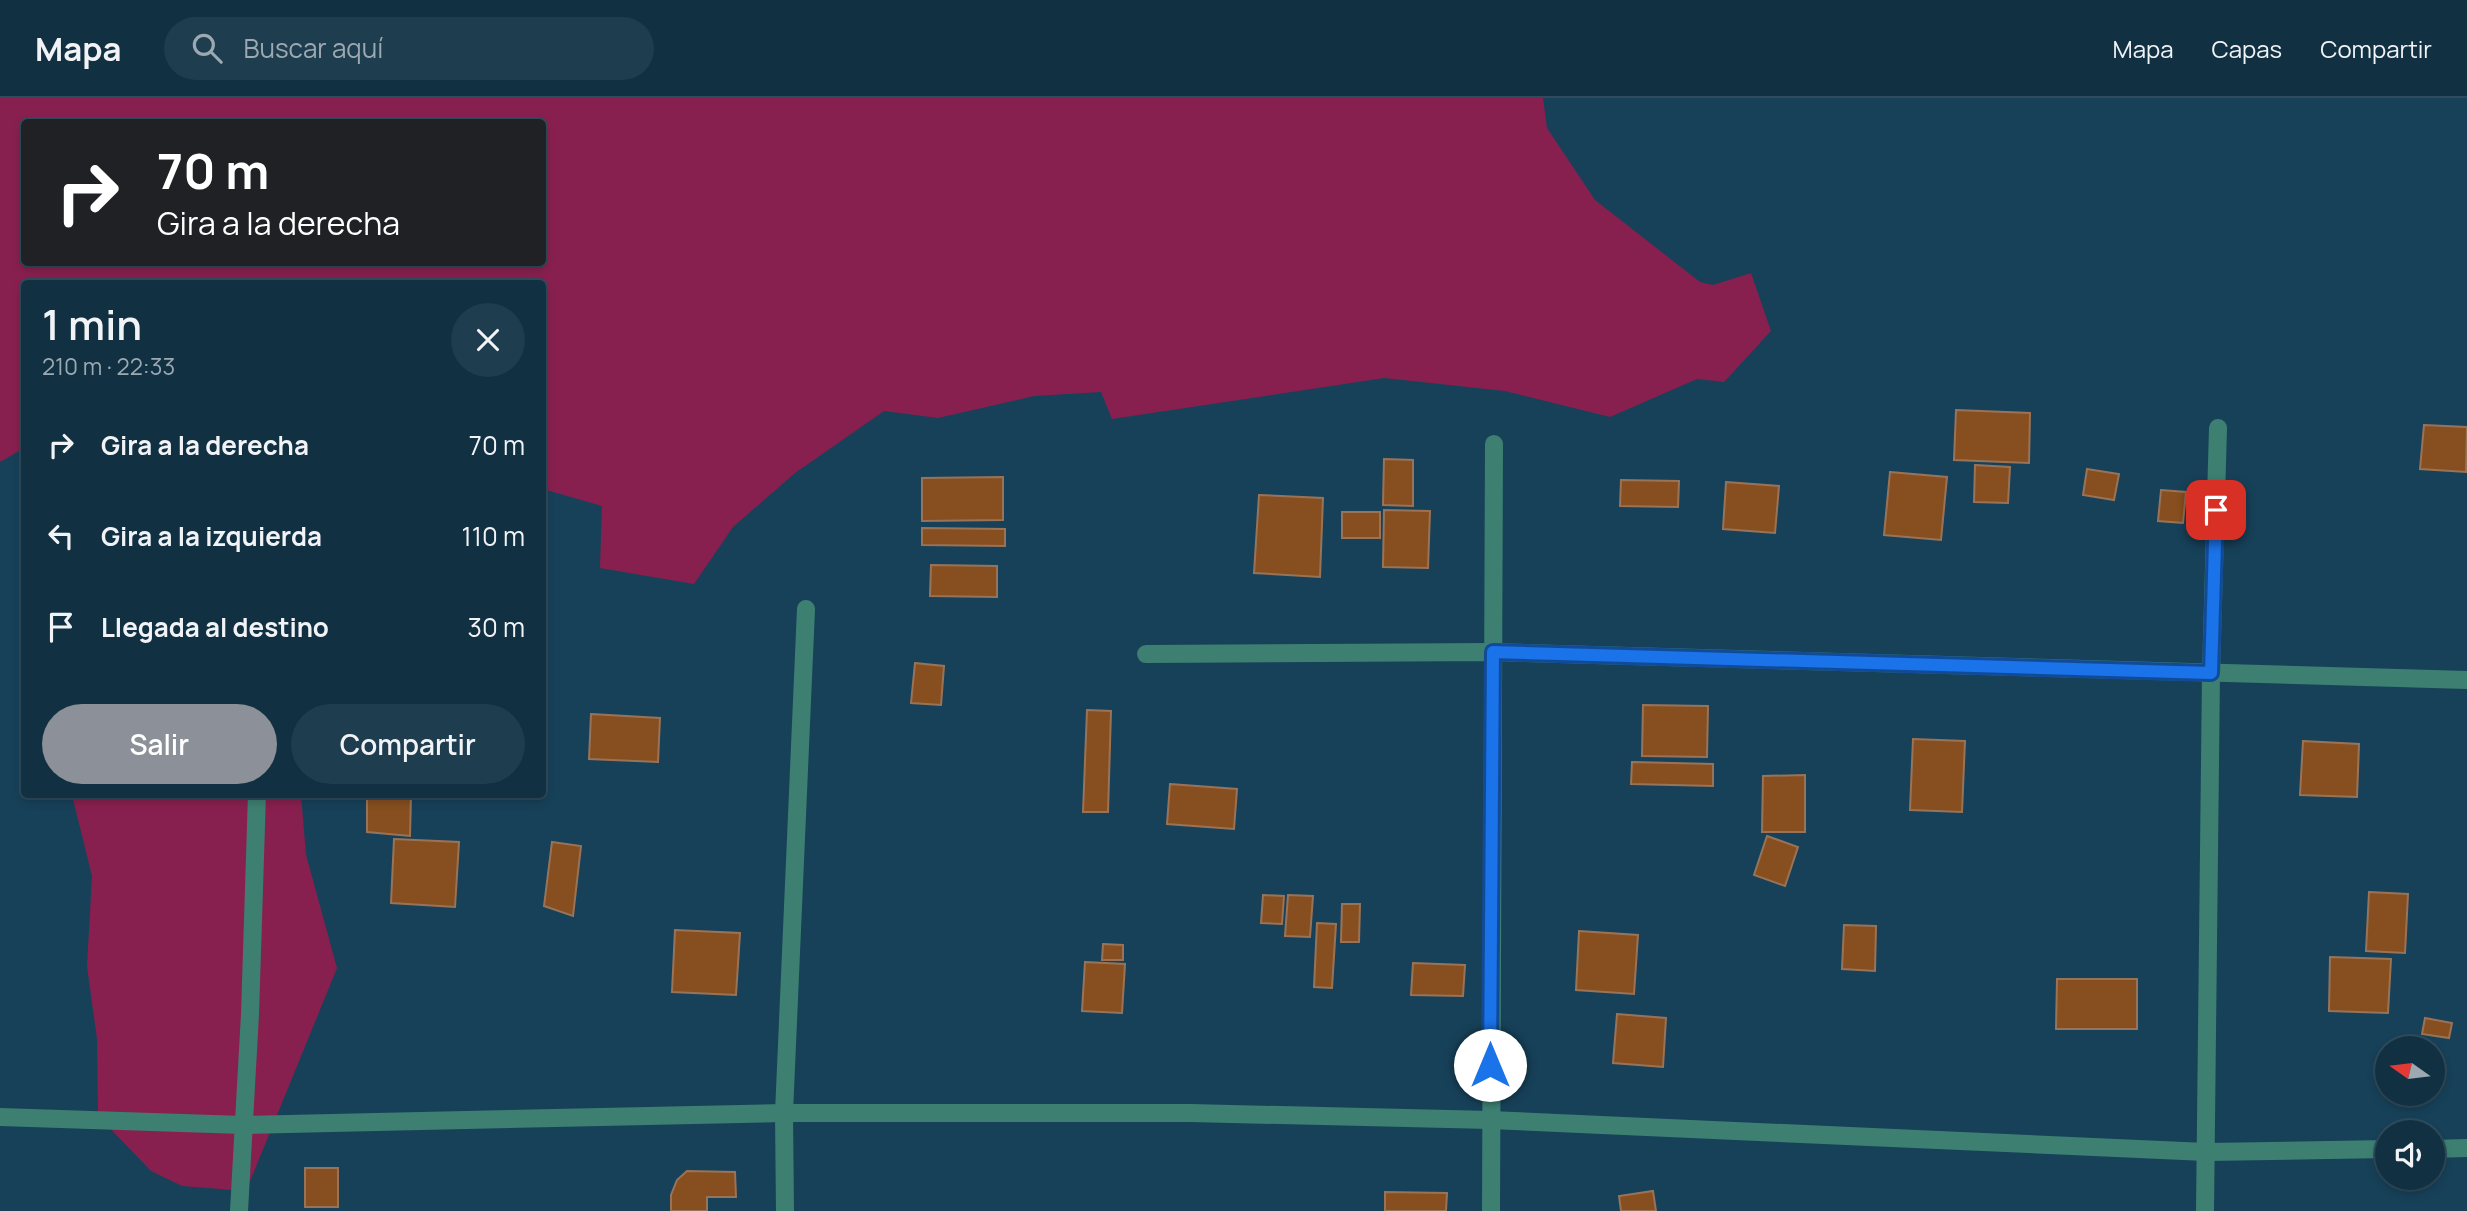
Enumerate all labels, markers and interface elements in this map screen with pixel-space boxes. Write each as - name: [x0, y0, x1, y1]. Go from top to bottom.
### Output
- search box: [164, 17, 654, 80]
- text: Mapa: [35, 26, 122, 71]
- icon: search: [188, 29, 226, 67]
- text: Buscar aquí: [244, 30, 383, 66]
- text: Mapa: [2113, 32, 2174, 65]
- text: Capas: [2212, 32, 2282, 65]
- text: Compartir: [2320, 32, 2432, 65]
- text: 70 m: [157, 137, 269, 204]
- icon: right: [42, 147, 133, 238]
- text: Gira a la derecha: [157, 201, 400, 245]
- text: 1 min: [42, 295, 142, 353]
- button: close: [451, 303, 525, 377]
- text: 210 m · 22:33: [42, 350, 175, 382]
- icon: right: [42, 426, 80, 464]
- text: Gira a la derecha: [101, 427, 309, 463]
- text: 70 m: [469, 427, 525, 463]
- pin: [2186, 480, 2246, 540]
- icon: arrive: [2197, 491, 2235, 529]
- icon: left: [42, 517, 80, 555]
- text: Gira a la izquierda: [101, 518, 322, 554]
- text: 110 m: [462, 518, 525, 554]
- icon: arrive: [42, 608, 80, 646]
- text: Llegada al destino: [101, 609, 329, 645]
- text: 30 m: [468, 609, 525, 645]
- button: Salir: [42, 704, 277, 784]
- button: Compartir: [291, 704, 525, 784]
- position arrow: [1453, 1028, 1527, 1102]
- north arrow: [2375, 1036, 2445, 1106]
- map controls: [2375, 1036, 2445, 1190]
- button: sound: [2375, 1120, 2445, 1190]

